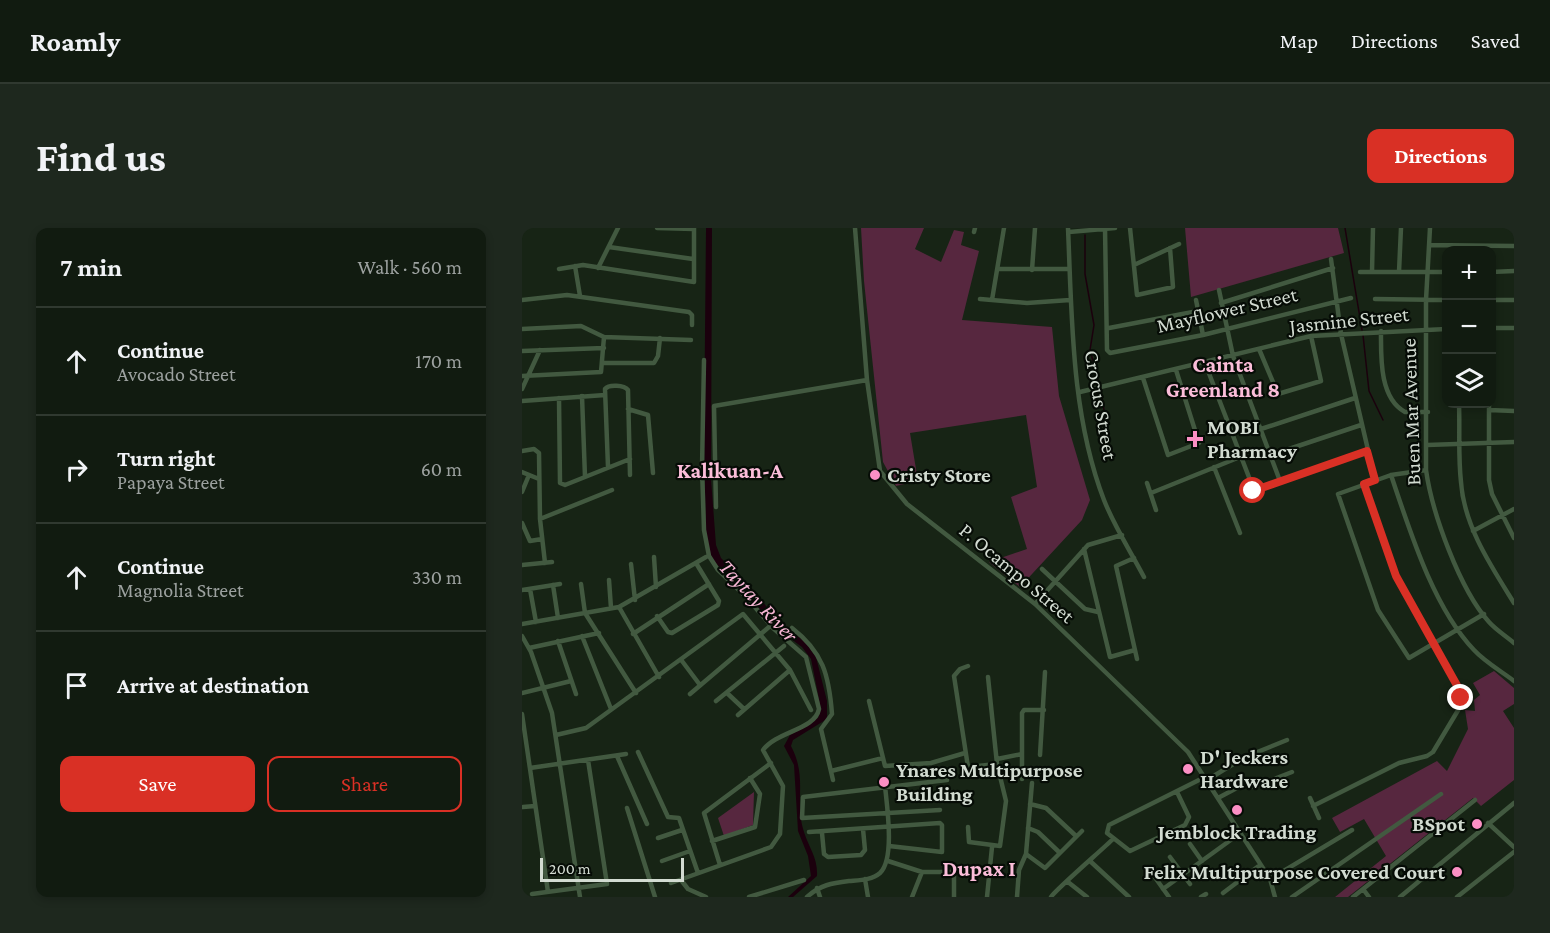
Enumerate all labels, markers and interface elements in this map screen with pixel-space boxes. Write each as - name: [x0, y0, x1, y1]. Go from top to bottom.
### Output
- text: Roamly: [30, 26, 120, 57]
- text: Map: [1280, 29, 1318, 53]
- text: Directions: [1351, 29, 1438, 53]
- text: Saved: [1471, 29, 1520, 53]
- button: Directions: [1367, 129, 1514, 183]
- text: Find us: [36, 133, 166, 180]
- map controls: [1442, 246, 1496, 408]
- button: +: [1442, 246, 1496, 300]
- text: 7 min: [60, 253, 122, 282]
- text: Walk · 560 m: [357, 256, 462, 278]
- street label: Mayflower Street: [1154, 282, 1301, 338]
- button: −: [1442, 300, 1496, 354]
- street label: Jasmine Street: [1286, 302, 1411, 338]
- text: Continue: [117, 338, 204, 363]
- street label: Buen Mar Avenue: [1396, 338, 1426, 486]
- icon: ahead: [60, 345, 93, 378]
- street label: Crocus Street: [1080, 348, 1123, 463]
- text: 170 m: [415, 350, 462, 372]
- district label: Cainta Greenland 8: [1166, 352, 1280, 402]
- button: layers: [1442, 354, 1496, 408]
- text: Avocado Street: [117, 363, 236, 385]
- place label: MOBI Pharmacy: [1207, 415, 1298, 463]
- marker: MOBI Pharmacy: [1188, 432, 1202, 446]
- text: Turn right: [117, 446, 215, 471]
- icon: right: [60, 453, 93, 486]
- text: 60 m: [421, 458, 462, 480]
- district label: Kalikuan-A: [677, 458, 784, 483]
- place label: Cristy Store: [887, 463, 991, 487]
- marker: Cristy Store: [868, 468, 882, 482]
- text: Papaya Street: [117, 471, 225, 493]
- route start: [1239, 477, 1265, 503]
- street label: P. Ocampo Street: [955, 518, 1080, 629]
- text: Continue: [117, 554, 204, 579]
- water label: Taytay River: [714, 554, 804, 648]
- icon: ahead: [60, 561, 93, 594]
- text: 330 m: [412, 566, 462, 588]
- text: Magnolia Street: [117, 579, 244, 601]
- icon: arrive: [60, 669, 93, 702]
- text: Arrive at destination: [117, 673, 309, 698]
- route end: [1447, 684, 1473, 710]
- place label: D' Jeckers Hardware: [1200, 745, 1289, 793]
- button: Save: [60, 756, 255, 812]
- button: Share: [267, 756, 462, 812]
- place label: Ynares Multipurpose Building: [896, 758, 1083, 806]
- marker: D' Jeckers Hardware: [1181, 762, 1195, 776]
- marker: Ynares Multipurpose Building: [877, 775, 891, 789]
- marker: Jemblock Trading: [1230, 803, 1244, 817]
- place label: BSpot: [1412, 812, 1465, 836]
- marker: BSpot: [1470, 817, 1484, 831]
- place label: Jemblock Trading: [1156, 820, 1317, 844]
- scale bar: [540, 855, 684, 882]
- district label: Dupax I: [942, 856, 1016, 881]
- text: 200 m: [549, 860, 591, 877]
- place label: Felix Multipurpose Covered Court: [1144, 860, 1445, 884]
- marker: Felix Multipurpose Covered Court: [1450, 865, 1464, 879]

